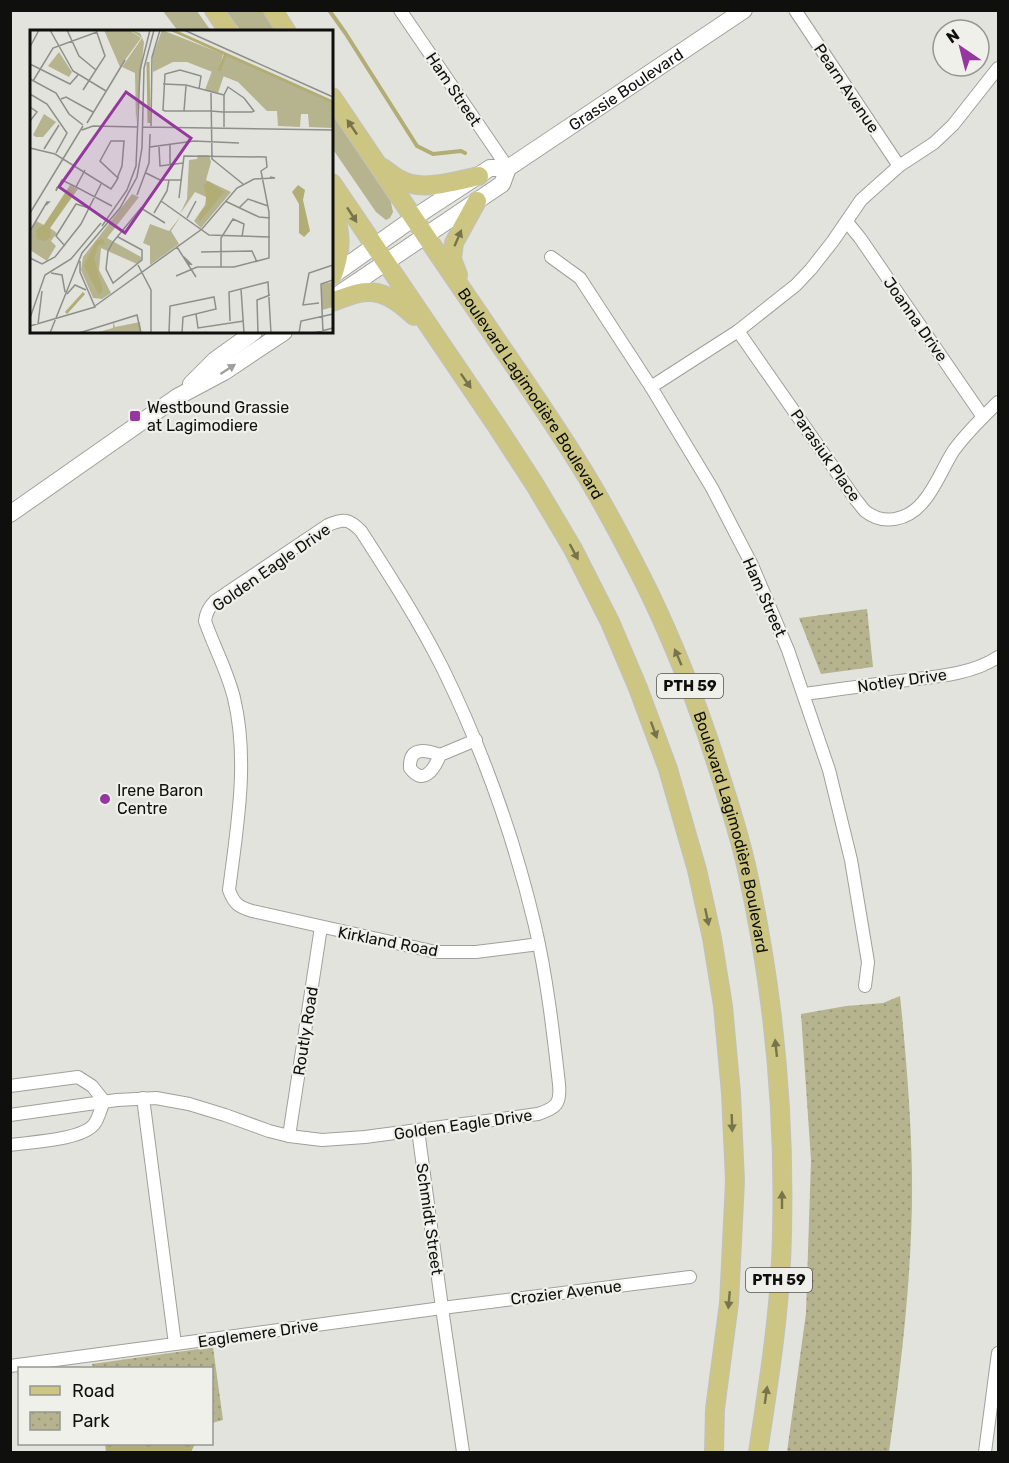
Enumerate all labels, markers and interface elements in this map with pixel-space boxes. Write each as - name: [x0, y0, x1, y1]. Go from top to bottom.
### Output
- north arrow: [931, 18, 991, 78]
- text: N: [943, 25, 963, 47]
- inset map: [30, 30, 333, 333]
- street label: Pearn Avenue: [810, 40, 883, 136]
- street label: Grassie Boulevard: [565, 45, 687, 135]
- street label: Ham Street: [422, 49, 485, 130]
- one-way arrow: [347, 119, 358, 136]
- one-way arrow: [347, 207, 358, 223]
- one-way arrow: [453, 229, 463, 247]
- street label: Joanna Drive: [879, 273, 952, 365]
- street label: Boulevard Lagimodière Boulevard: [454, 284, 607, 503]
- one-way arrow: [220, 364, 236, 375]
- one-way arrow: [460, 373, 472, 389]
- place label: Westbound Grassie at Lagimodiere: [147, 398, 289, 435]
- street label: Parasiuk Place: [787, 406, 864, 505]
- marker: Westbound Grassie at Lagimodiere: [128, 409, 142, 423]
- street label: Golden Eagle Drive: [209, 520, 334, 615]
- one-way arrow: [569, 544, 579, 561]
- street label: Ham Street: [739, 555, 790, 640]
- one-way arrow: [673, 647, 683, 665]
- street label: Notley Drive: [856, 665, 948, 696]
- road number: PTH 59: [657, 674, 723, 698]
- street label: Boulevard Lagimodière Boulevard: [689, 709, 772, 954]
- one-way arrow: [649, 721, 659, 739]
- place label: Irene Baron Centre: [117, 781, 203, 818]
- marker: Irene Baron Centre: [98, 792, 112, 806]
- one-way arrow: [703, 908, 712, 927]
- street label: Kirkland Road: [336, 922, 440, 961]
- street label: Routly Road: [289, 985, 322, 1077]
- one-way arrow: [771, 1038, 781, 1057]
- street label: Golden Eagle Drive: [393, 1105, 533, 1144]
- one-way arrow: [728, 1114, 737, 1133]
- street label: Schmidt Street: [412, 1162, 447, 1276]
- one-way arrow: [777, 1191, 787, 1210]
- road number: PTH 59: [746, 1268, 812, 1292]
- street label: Crozier Avenue: [509, 1276, 623, 1309]
- one-way arrow: [724, 1291, 734, 1310]
- street label: Eaglemere Drive: [197, 1316, 320, 1351]
- legend: [18, 1367, 213, 1445]
- text: Road: [72, 1380, 115, 1402]
- one-way arrow: [762, 1385, 771, 1404]
- text: Park: [72, 1410, 110, 1432]

